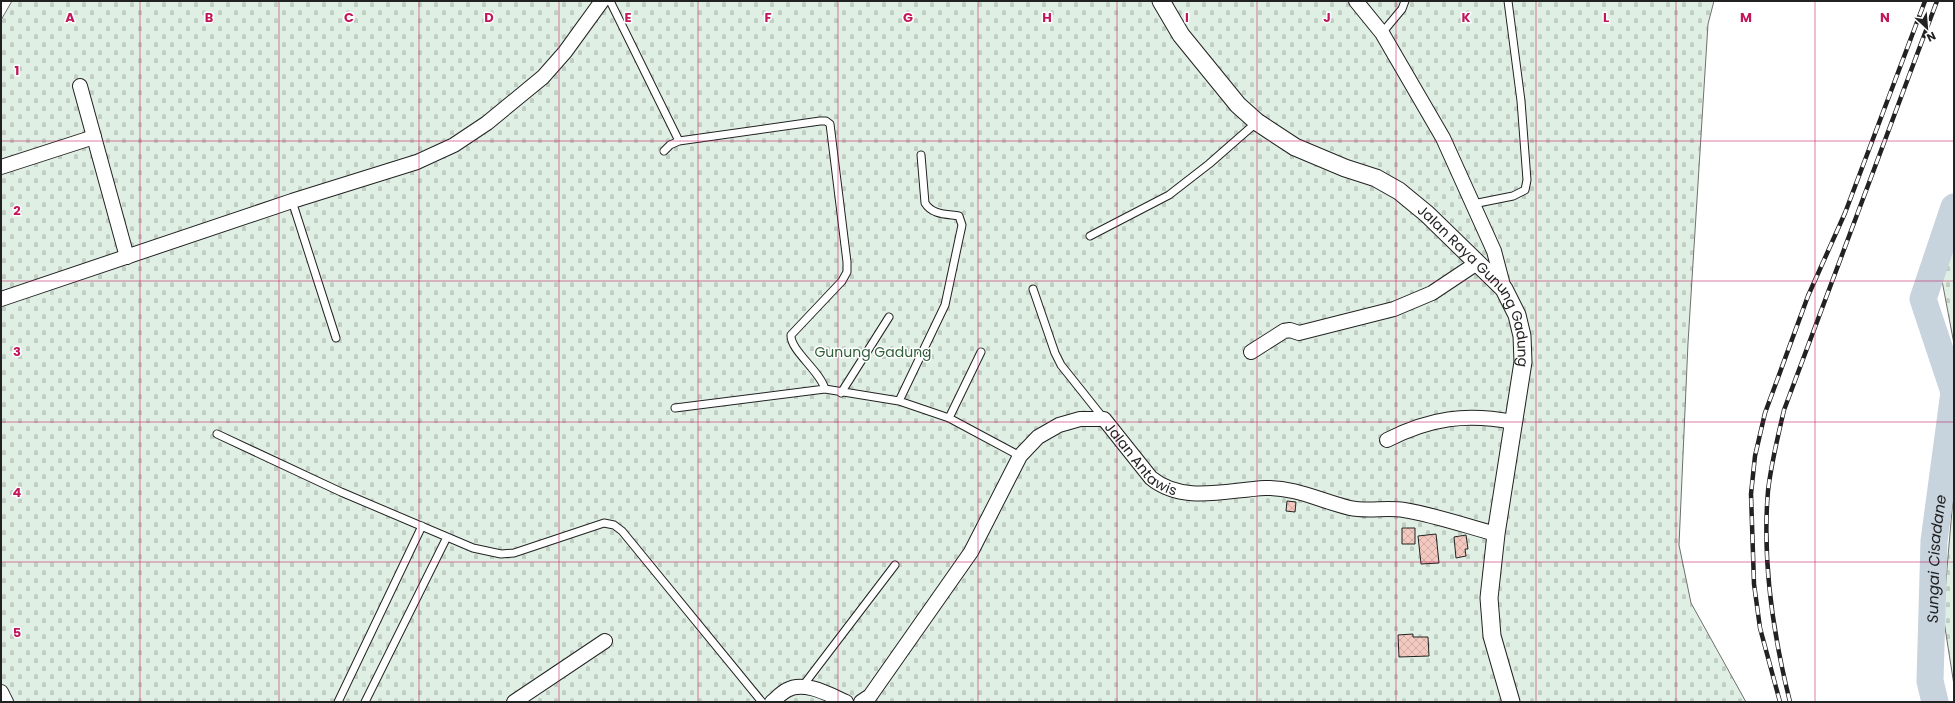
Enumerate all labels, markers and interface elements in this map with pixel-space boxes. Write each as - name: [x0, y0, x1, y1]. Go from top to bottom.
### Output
- text: A: [65, 8, 75, 27]
- text: B: [205, 8, 214, 27]
- text: C: [344, 8, 354, 27]
- text: D: [484, 8, 494, 27]
- text: E: [624, 8, 632, 27]
- text: F: [764, 8, 772, 27]
- text: G: [903, 8, 913, 27]
- text: H: [1042, 8, 1052, 27]
- text: I: [1185, 8, 1189, 27]
- text: J: [1323, 8, 1331, 27]
- text: K: [1461, 8, 1471, 27]
- text: L: [1603, 8, 1609, 27]
- text: M: [1740, 8, 1752, 27]
- text: N: [1880, 8, 1890, 27]
- north arrow: [1907, 8, 1947, 48]
- text: N: [1924, 28, 1939, 46]
- text: 1: [15, 61, 19, 80]
- street label: Jalan Raya Gunung Gadung: [1413, 200, 1534, 369]
- text: 2: [13, 201, 21, 220]
- text: 3: [13, 342, 21, 361]
- park label: Gunung Gadung: [814, 342, 932, 362]
- street label: Jalan Antawis: [1100, 418, 1180, 500]
- text: 4: [13, 483, 22, 502]
- water label: Sungai Cisadane: [1921, 493, 1951, 623]
- text: 5: [13, 623, 21, 642]

